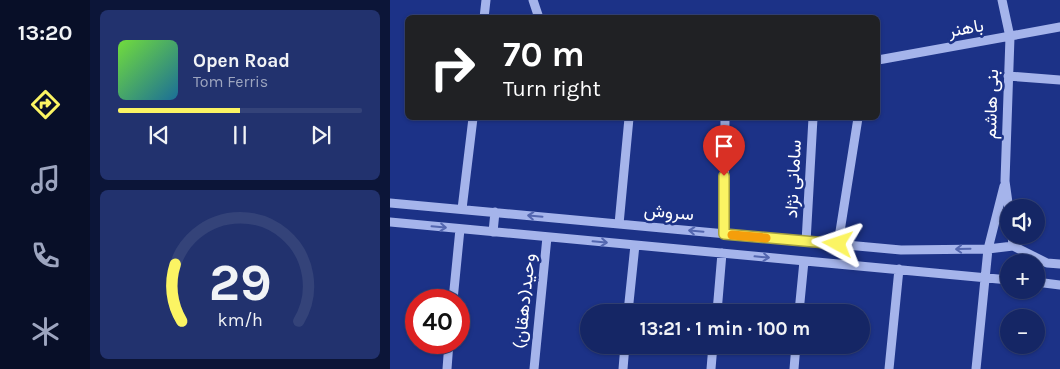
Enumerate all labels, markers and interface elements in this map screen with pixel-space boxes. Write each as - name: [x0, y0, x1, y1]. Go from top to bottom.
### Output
- street label: باهنر: [946, 14, 985, 42]
- text: 13:20: [18, 20, 72, 46]
- text: 70 m: [503, 34, 585, 75]
- icon: right: [420, 35, 485, 100]
- text: Open Road: [193, 50, 290, 72]
- street label: بنی هاشم: [979, 69, 1004, 139]
- text: Tom Ferris: [193, 72, 268, 91]
- text: Turn right: [503, 76, 601, 102]
- icon: directions: [28, 87, 63, 122]
- icon: previous: [145, 121, 173, 149]
- icon: pause: [226, 121, 254, 149]
- icon: next: [307, 121, 335, 149]
- pin: [703, 125, 745, 176]
- icon: arrive: [710, 132, 738, 160]
- street label: سامانی نژاد: [780, 139, 806, 219]
- icon: music: [28, 162, 63, 197]
- street label: سروش: [643, 199, 695, 225]
- map controls: [1000, 199, 1045, 354]
- button: sound: [1000, 199, 1045, 244]
- one-way arrow: [527, 211, 543, 221]
- position arrow: [811, 217, 863, 269]
- one-way arrow: [430, 222, 446, 231]
- one-way arrow: [689, 226, 705, 236]
- one-way arrow: [592, 237, 608, 246]
- icon: phone: [28, 238, 63, 273]
- one-way arrow: [955, 244, 972, 254]
- text: 29: [208, 252, 272, 313]
- street label: وحید(دهقان): [508, 252, 540, 350]
- one-way arrow: [754, 252, 770, 261]
- button: +: [1000, 254, 1045, 299]
- speed limit sign: 40: [405, 289, 470, 354]
- button: −: [1000, 309, 1045, 354]
- text: km/h: [217, 310, 263, 331]
- icon: climate: [28, 314, 63, 349]
- text: 13:21 · 1 min · 100 m: [640, 318, 810, 340]

